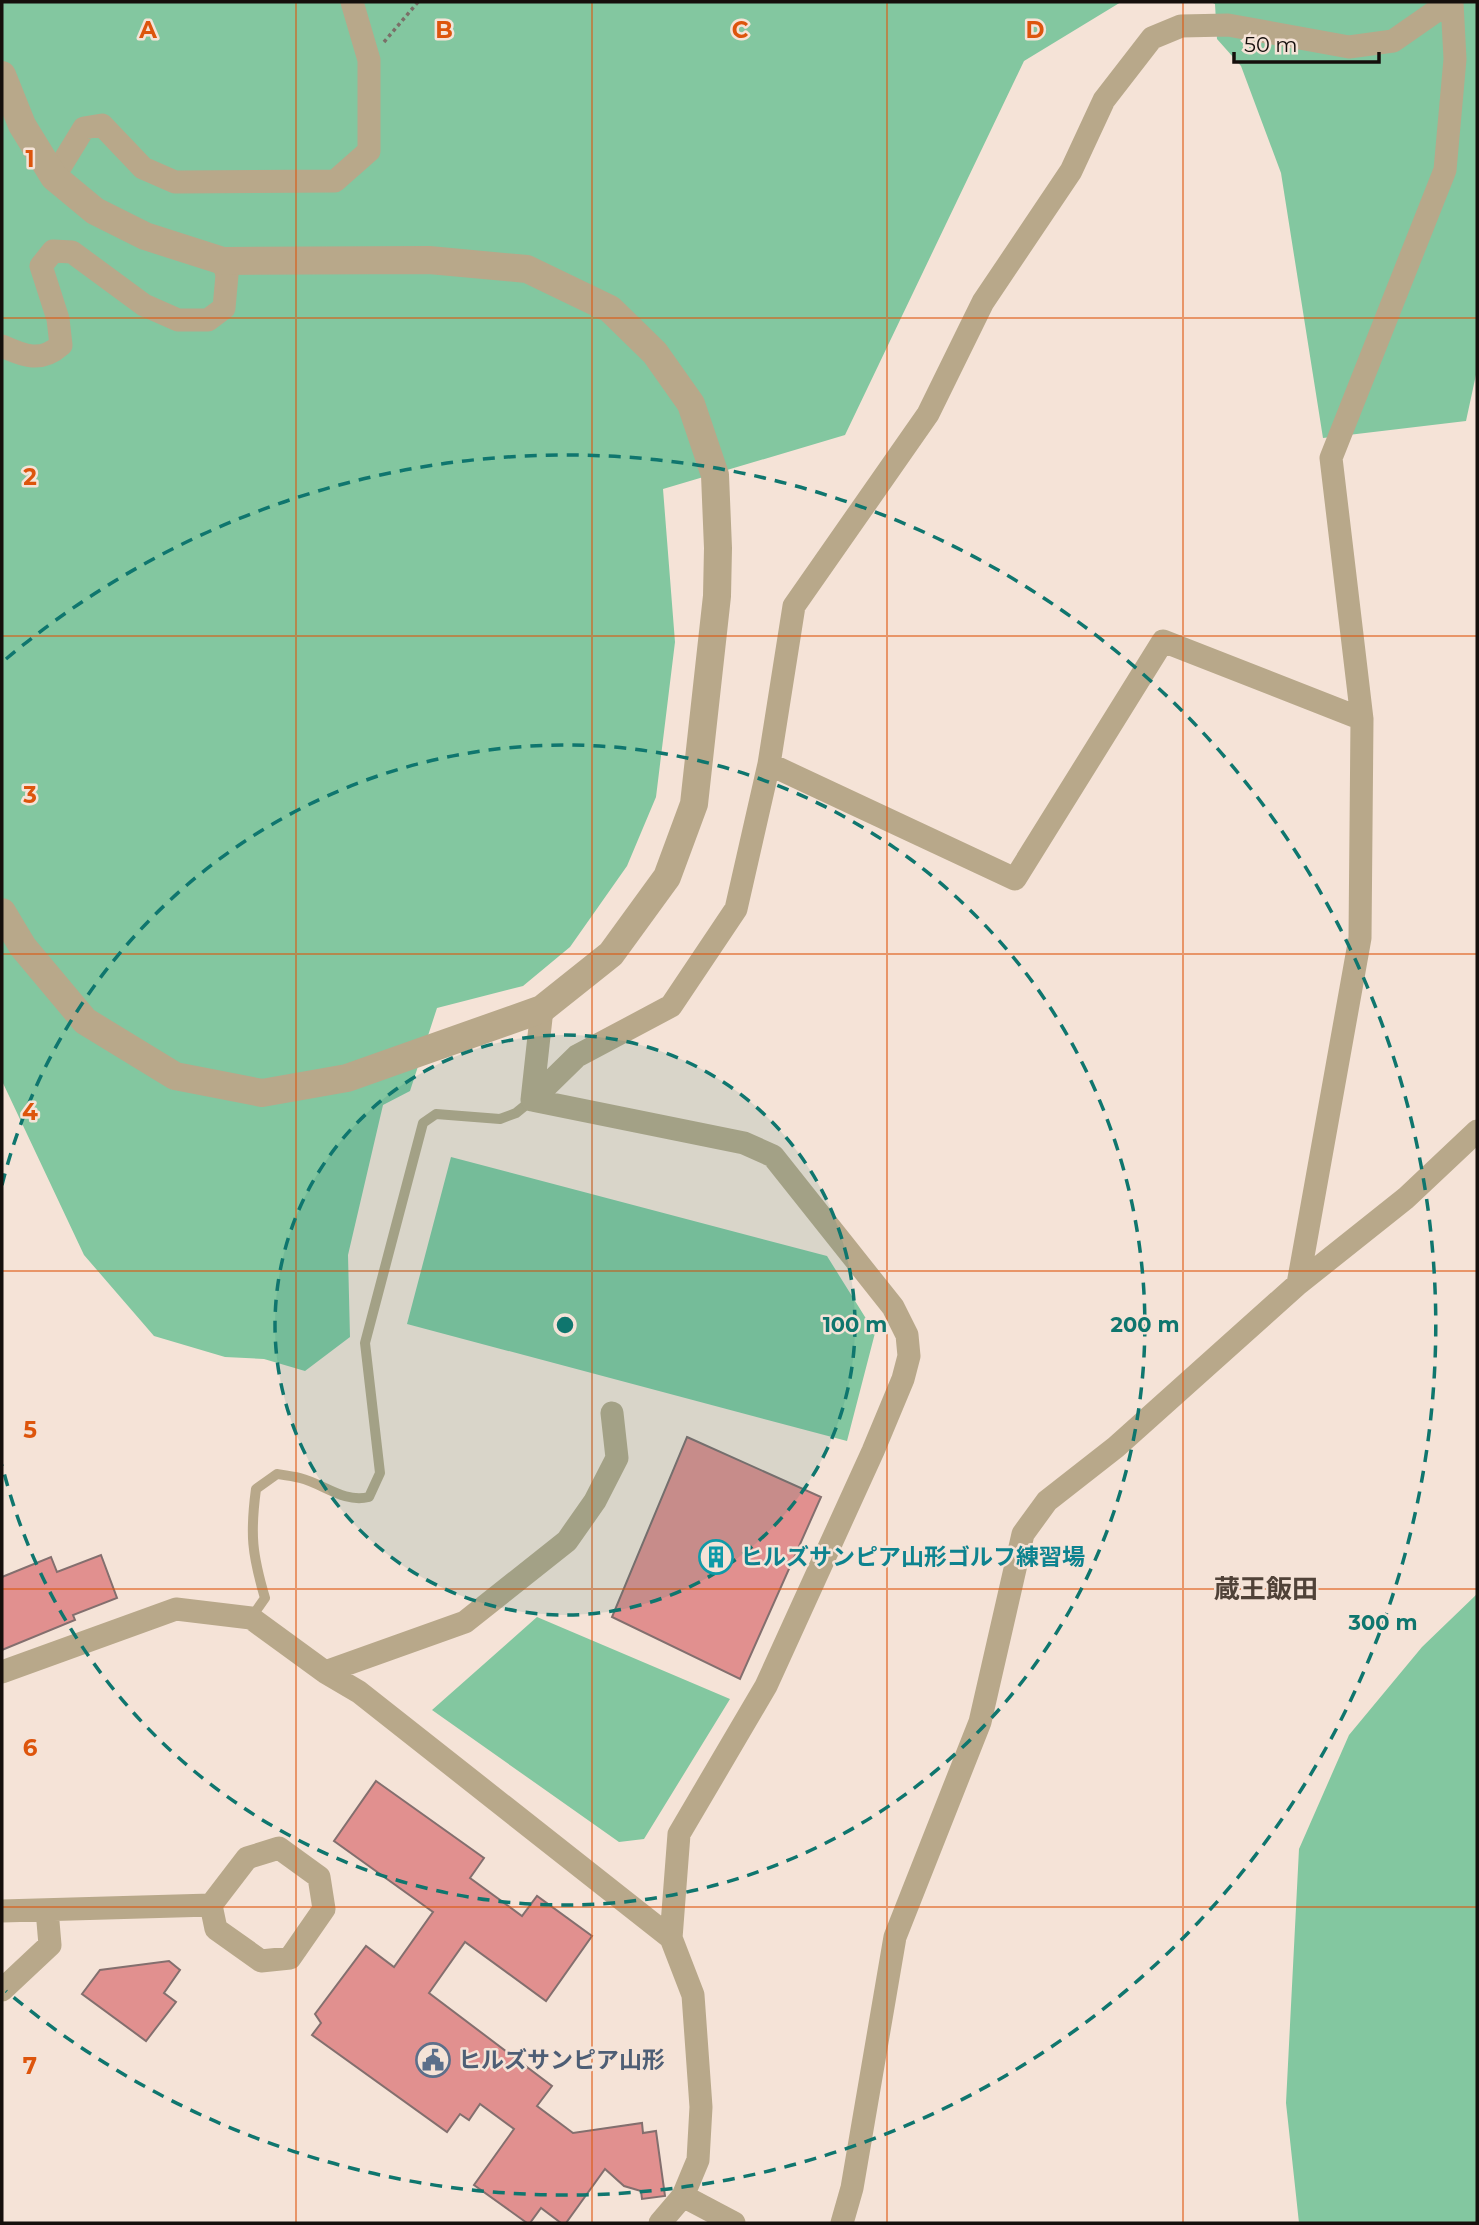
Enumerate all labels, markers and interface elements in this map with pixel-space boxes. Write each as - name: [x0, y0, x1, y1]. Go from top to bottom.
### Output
- text: A: [138, 16, 157, 44]
- text: B: [435, 16, 453, 44]
- text: C: [732, 16, 749, 44]
- text: D: [1026, 16, 1045, 44]
- scale bar: [1234, 21, 1379, 65]
- text: 50 m: [1244, 32, 1298, 57]
- text: 1: [25, 145, 35, 173]
- text: 2: [23, 463, 37, 491]
- text: 3: [22, 781, 37, 809]
- text: 4: [22, 1098, 38, 1126]
- text: 100 m: [823, 1312, 887, 1337]
- text: 200 m: [1111, 1312, 1179, 1337]
- centre of rings: [553, 1313, 577, 1337]
- text: 5: [23, 1416, 37, 1444]
- building icon: ヒルズサンピア山形ゴルフ練習場: [697, 1538, 735, 1576]
- place label: ヒルズサンピア山形ゴルフ練習場: [740, 1543, 1085, 1571]
- district label: 蔵王飯田: [1214, 1573, 1318, 1605]
- text: 300 m: [1348, 1610, 1417, 1635]
- text: 6: [23, 1734, 38, 1762]
- public building icon: ヒルズサンピア山形: [414, 2041, 452, 2079]
- place label: ヒルズサンピア山形: [458, 2046, 665, 2074]
- text: 7: [23, 2052, 37, 2080]

